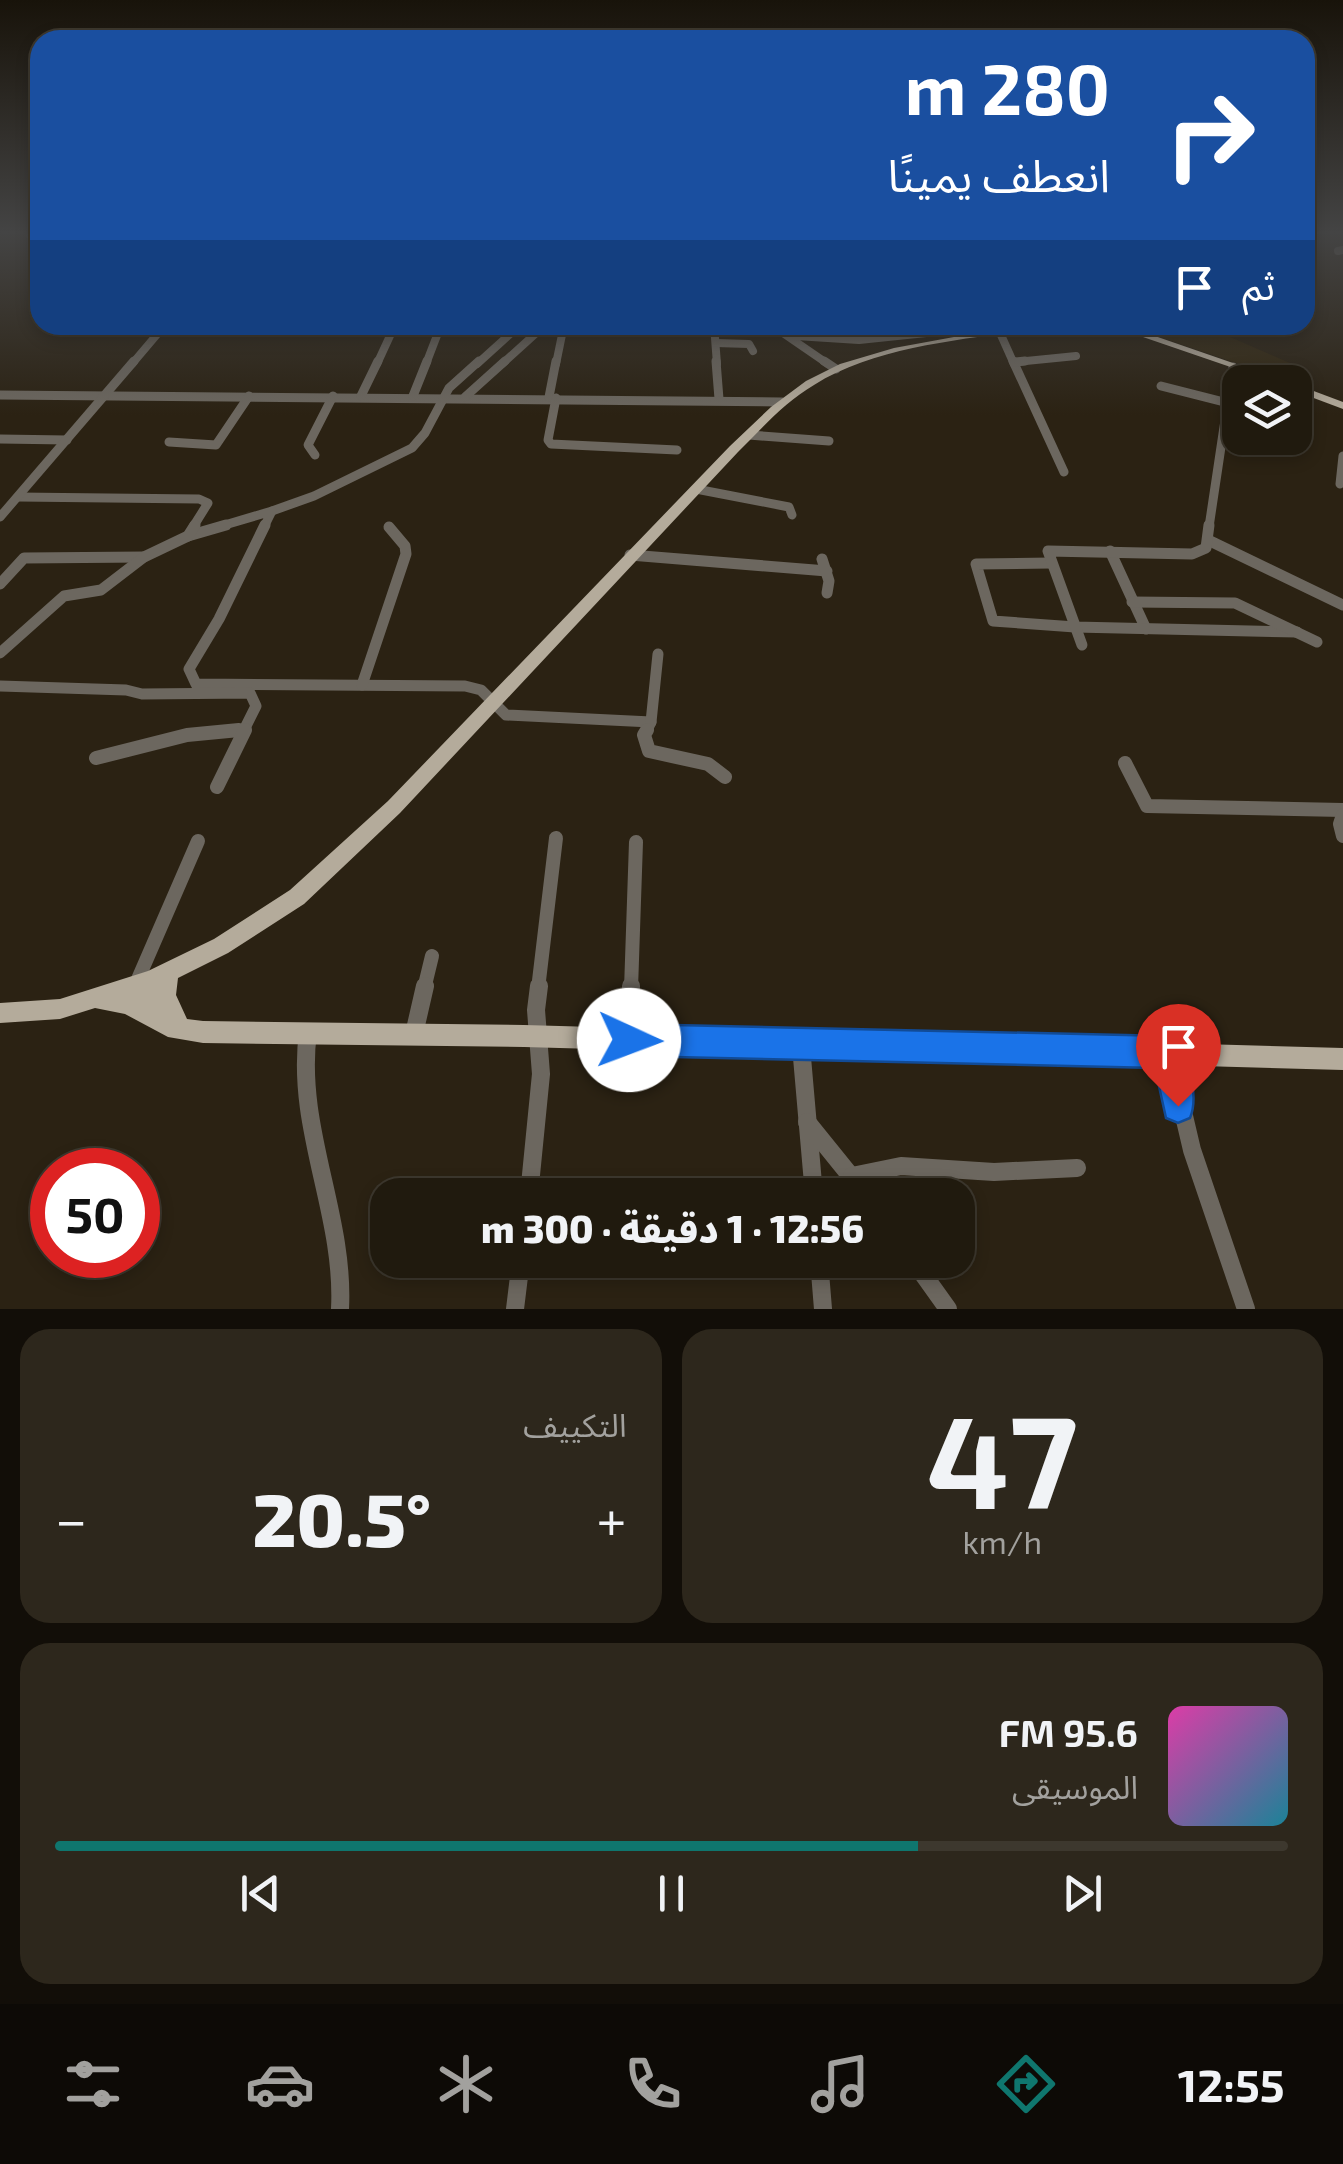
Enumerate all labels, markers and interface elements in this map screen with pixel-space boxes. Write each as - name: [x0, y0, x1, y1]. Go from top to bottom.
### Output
- text: 280 m: [905, 45, 1110, 129]
- icon: right: [1145, 70, 1275, 200]
- text: انعطف يمينًا: [888, 147, 1110, 201]
- icon: arrive: [1167, 260, 1222, 315]
- text: ثم: [1242, 262, 1275, 308]
- map controls: [1222, 365, 1312, 455]
- button: layers: [1222, 365, 1312, 455]
- position arrow: [577, 988, 681, 1092]
- pin: [1136, 1004, 1221, 1107]
- icon: arrive: [1151, 1019, 1206, 1074]
- speed limit sign: 50: [30, 1148, 160, 1278]
- text: 12:56 · 1 دقيقة · 300 m: [481, 1205, 864, 1251]
- text: 47: [927, 1379, 1078, 1535]
- text: التكييف: [523, 1405, 627, 1443]
- text: 20.5°: [252, 1472, 431, 1562]
- text: −: [55, 1485, 87, 1551]
- text: +: [596, 1485, 627, 1551]
- text: km/h: [963, 1522, 1042, 1560]
- text: 95.6 FM: [999, 1709, 1138, 1755]
- text: الموسيقى: [1012, 1767, 1138, 1805]
- icon: previous: [233, 1866, 288, 1921]
- icon: pause: [644, 1866, 699, 1921]
- icon: next: [1055, 1866, 1110, 1921]
- icon: filters: [58, 2049, 128, 2119]
- icon: car: [245, 2049, 315, 2119]
- icon: climate: [431, 2049, 501, 2119]
- icon: phone: [618, 2049, 688, 2119]
- icon: music: [805, 2049, 875, 2119]
- icon: directions: [991, 2049, 1061, 2119]
- text: 12:55: [1178, 2057, 1285, 2111]

